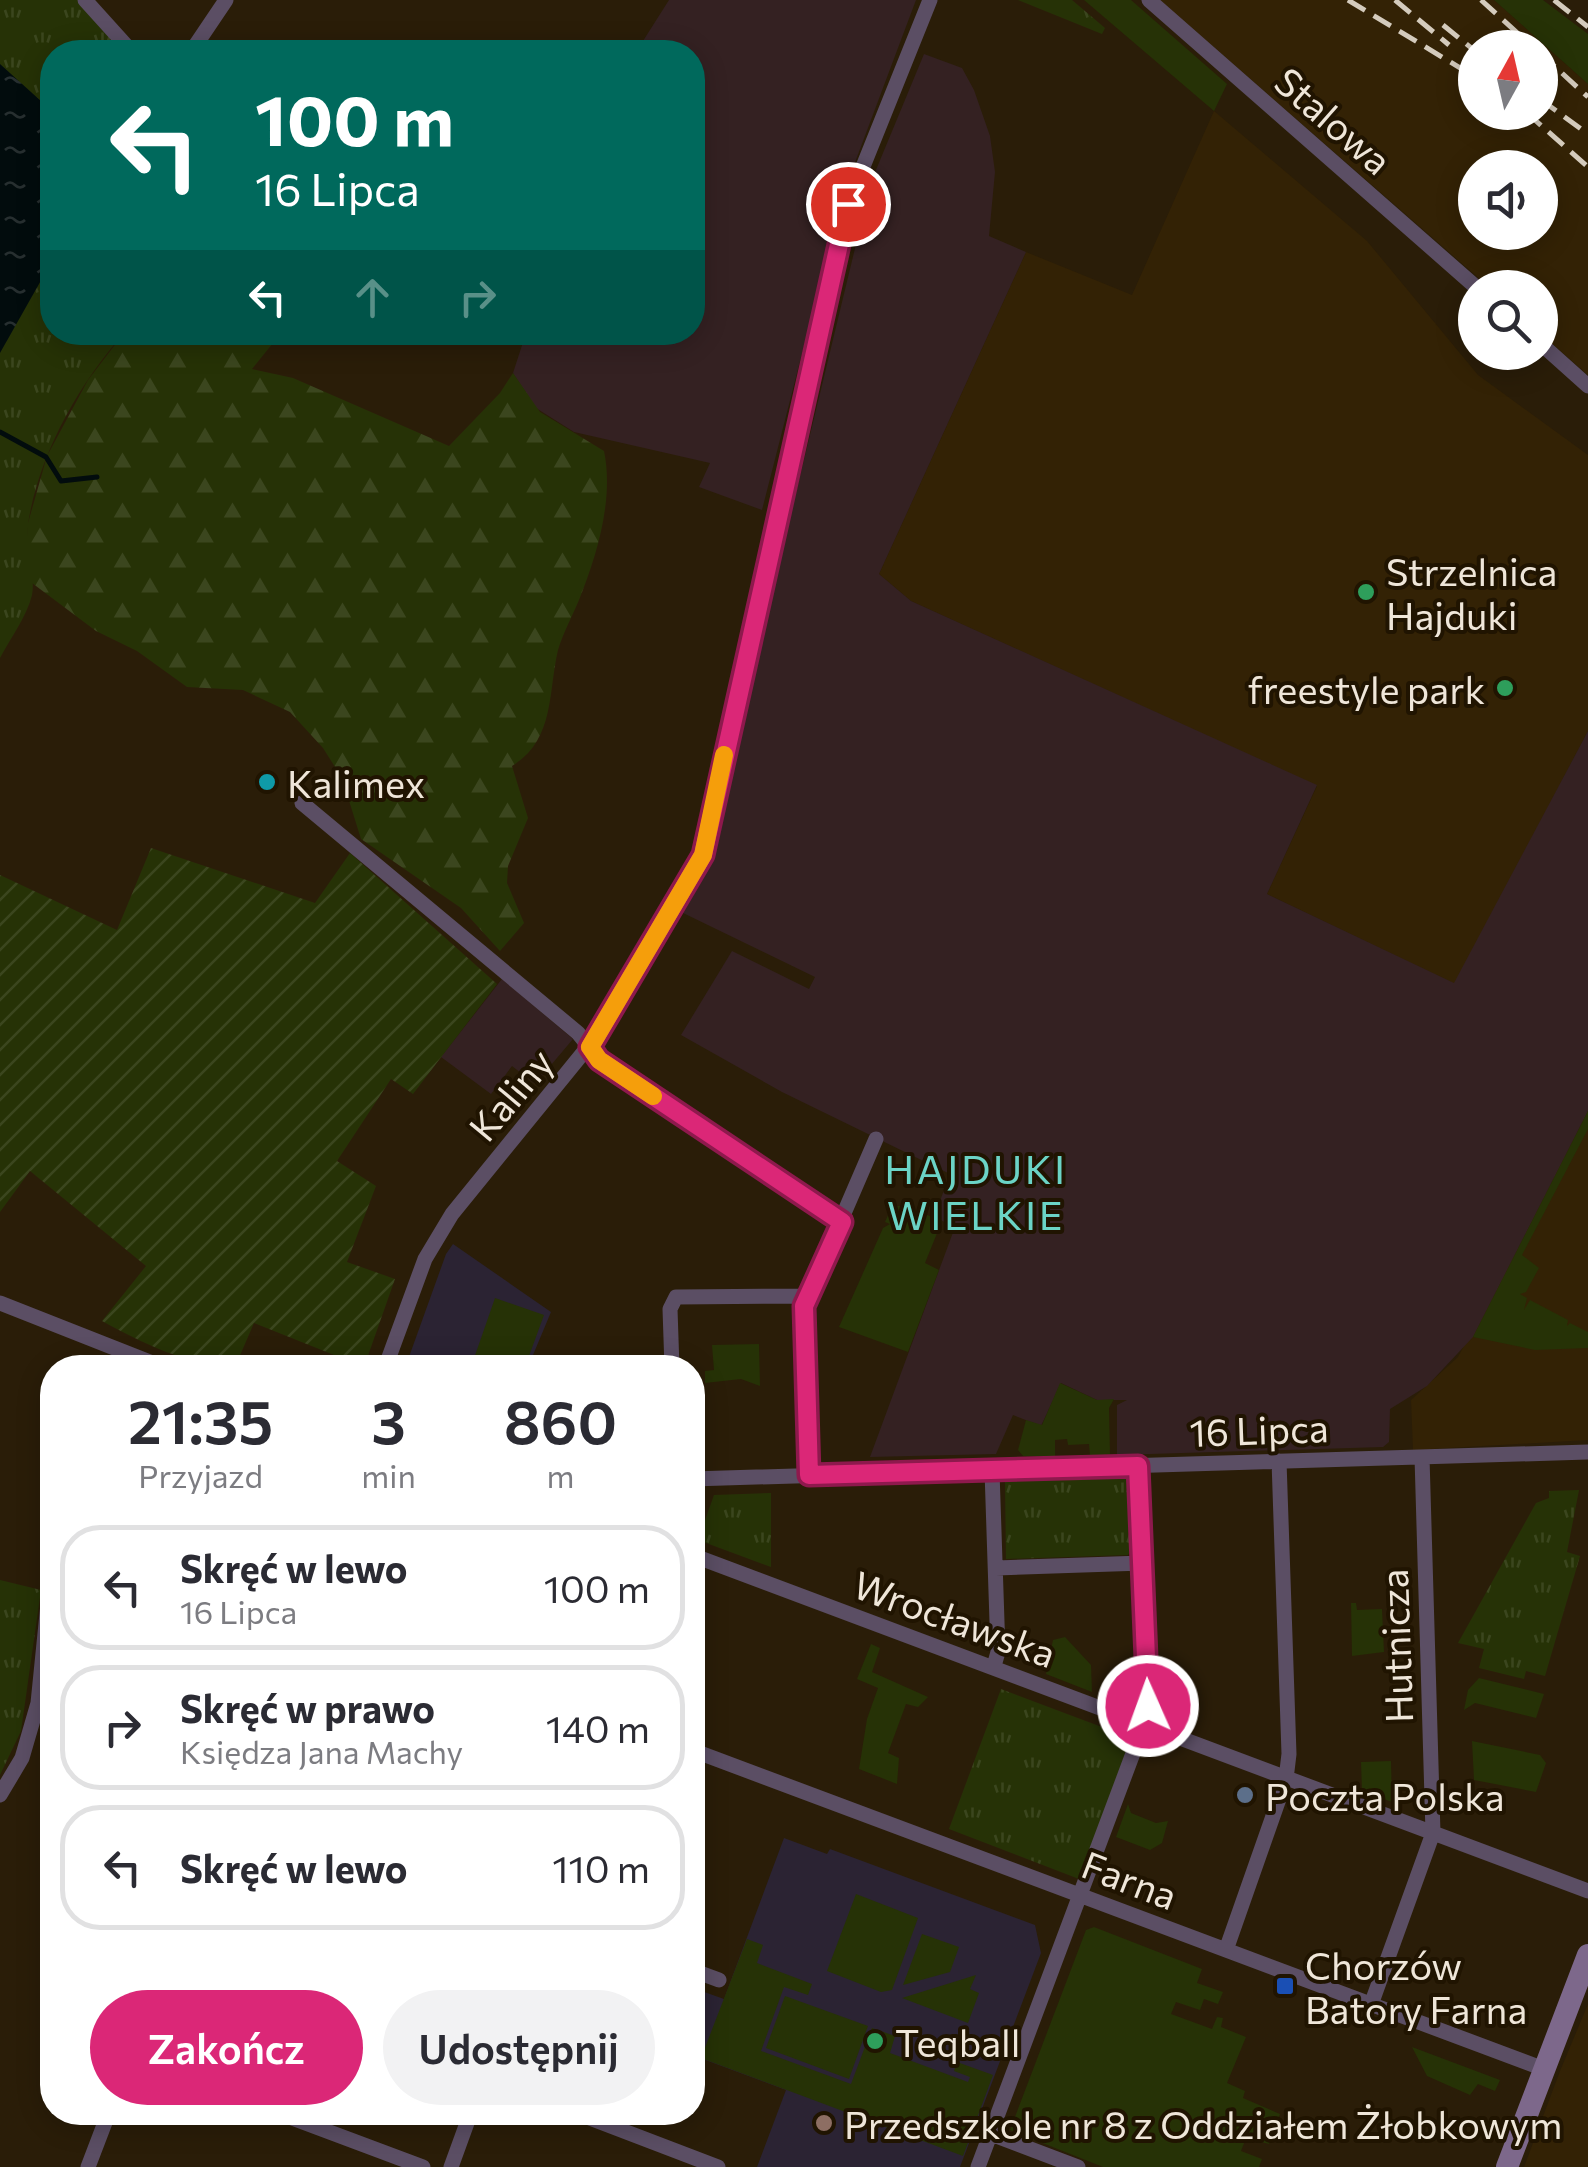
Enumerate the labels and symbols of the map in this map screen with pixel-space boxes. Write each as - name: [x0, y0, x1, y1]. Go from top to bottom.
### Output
- north arrow: [1458, 30, 1558, 130]
- street label: Stalowa: [1266, 57, 1402, 183]
- pin: [806, 162, 891, 247]
- place label: Strzelnica Hajduki: [1386, 547, 1557, 638]
- marker: Strzelnica Hajduki: [1355, 581, 1377, 603]
- place label: freestyle park: [1248, 665, 1485, 712]
- marker: freestyle park: [1494, 677, 1516, 699]
- place label: Kalimex: [287, 759, 425, 806]
- marker: Kalimex: [256, 771, 278, 793]
- street label: Kaliny: [458, 1038, 562, 1150]
- district label: HAJDUKI WIELKIE: [884, 1143, 1068, 1238]
- street label: 16 Lipca: [1189, 1403, 1329, 1455]
- street label: Wrocławska: [847, 1560, 1063, 1676]
- street label: Hutnicza: [1369, 1568, 1421, 1724]
- position arrow: [1096, 1654, 1200, 1758]
- place label: Poczta Polska: [1265, 1772, 1505, 1819]
- marker: Poczta Polska: [1234, 1784, 1256, 1806]
- street label: Farna: [1076, 1840, 1184, 1918]
- place label: Chorzów Batory Farna: [1305, 1941, 1527, 2032]
- marker: Chorzów Batory Farna: [1274, 1975, 1296, 1997]
- place label: Teqball: [895, 2018, 1020, 2065]
- marker: Teqball: [864, 2030, 886, 2052]
- place label: Przedszkole nr 8 z Oddziałem Żłobkowym: [844, 2100, 1563, 2147]
- marker: Przedszkole nr 8 z Oddziałem Żłobkowym: [813, 2112, 835, 2134]

